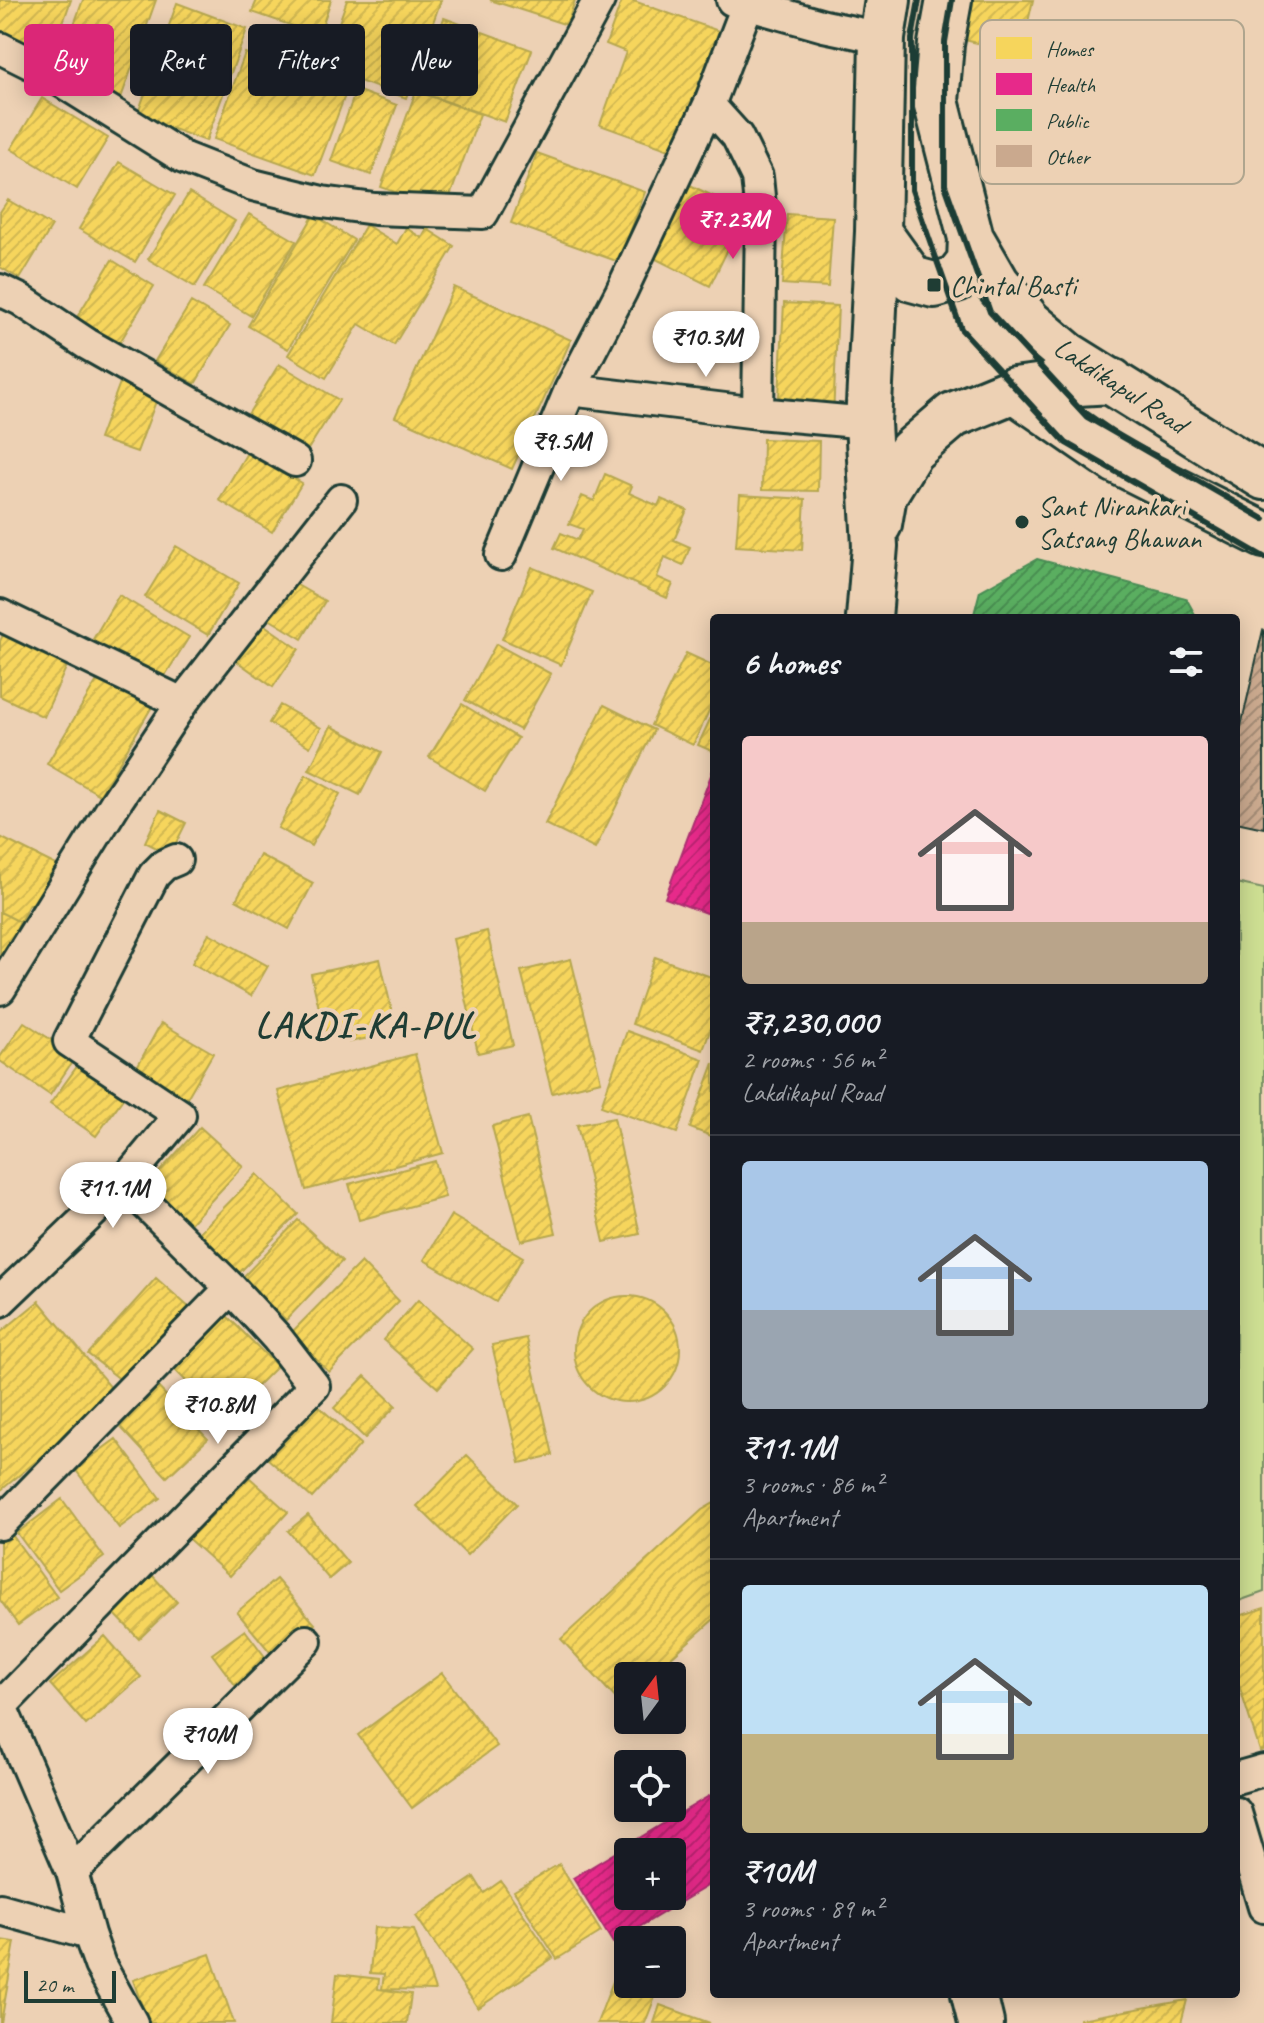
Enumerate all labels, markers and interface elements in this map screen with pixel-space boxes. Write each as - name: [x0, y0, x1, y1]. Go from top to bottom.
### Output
- legend: [980, 20, 1244, 184]
- chip: Buy: [24, 24, 114, 96]
- chip: Rent: [130, 24, 232, 96]
- chip: Filters: [248, 24, 365, 96]
- chip: New: [381, 24, 478, 96]
- text: Homes: [1046, 35, 1095, 63]
- text: Health: [1046, 71, 1096, 99]
- text: Public: [1046, 107, 1090, 135]
- text: Other: [1046, 143, 1092, 171]
- pin: ₹7.23M: [668, 193, 798, 261]
- text: ₹7.23M: [698, 202, 768, 235]
- place label: Chintal Basti: [950, 268, 1080, 303]
- marker: Chintal Basti: [925, 276, 943, 294]
- pin: ₹10.3M: [641, 311, 771, 379]
- text: ₹10.3M: [671, 320, 741, 353]
- street label: Lakdikapul Road: [1048, 329, 1197, 444]
- pin: ₹9.5M: [505, 415, 617, 483]
- text: ₹9.5M: [532, 424, 590, 457]
- place label: Sant Nirankari Satsang Bhawan: [1038, 489, 1202, 556]
- marker: Sant Nirankari Satsang Bhawan: [1013, 513, 1031, 531]
- icon: filters: [1164, 640, 1208, 684]
- text: 6 homes: [742, 641, 839, 684]
- icon: home: [903, 788, 1047, 932]
- text: ₹7,230,000: [742, 1000, 878, 1043]
- district label: LAKDI-KA-PUL: [255, 1002, 477, 1048]
- text: 2 rooms · 56 m²: [742, 1043, 883, 1076]
- text: Lakdikapul Road: [742, 1076, 883, 1109]
- pin: ₹11.1M: [48, 1162, 178, 1230]
- text: ₹11.1M: [78, 1171, 148, 1204]
- icon: home: [903, 1213, 1047, 1357]
- pin: ₹10.8M: [153, 1378, 283, 1446]
- text: ₹10.8M: [183, 1387, 253, 1420]
- text: ₹11.1M: [742, 1425, 835, 1468]
- text: 3 rooms · 86 m²: [742, 1468, 883, 1501]
- text: Apartment: [742, 1501, 838, 1534]
- icon: home: [903, 1637, 1047, 1781]
- north arrow: [614, 1662, 686, 1734]
- map controls: [614, 1662, 686, 1998]
- pin: ₹10M: [161, 1708, 255, 1776]
- text: ₹10M: [181, 1717, 235, 1750]
- button: locate: [614, 1750, 686, 1822]
- button: +: [614, 1838, 686, 1910]
- text: ₹10M: [742, 1849, 813, 1892]
- text: 3 rooms · 89 m²: [742, 1892, 883, 1925]
- text: Apartment: [742, 1925, 838, 1958]
- button: −: [614, 1926, 686, 1998]
- scale bar: [24, 1967, 116, 2003]
- text: 20 m: [36, 1971, 73, 1999]

